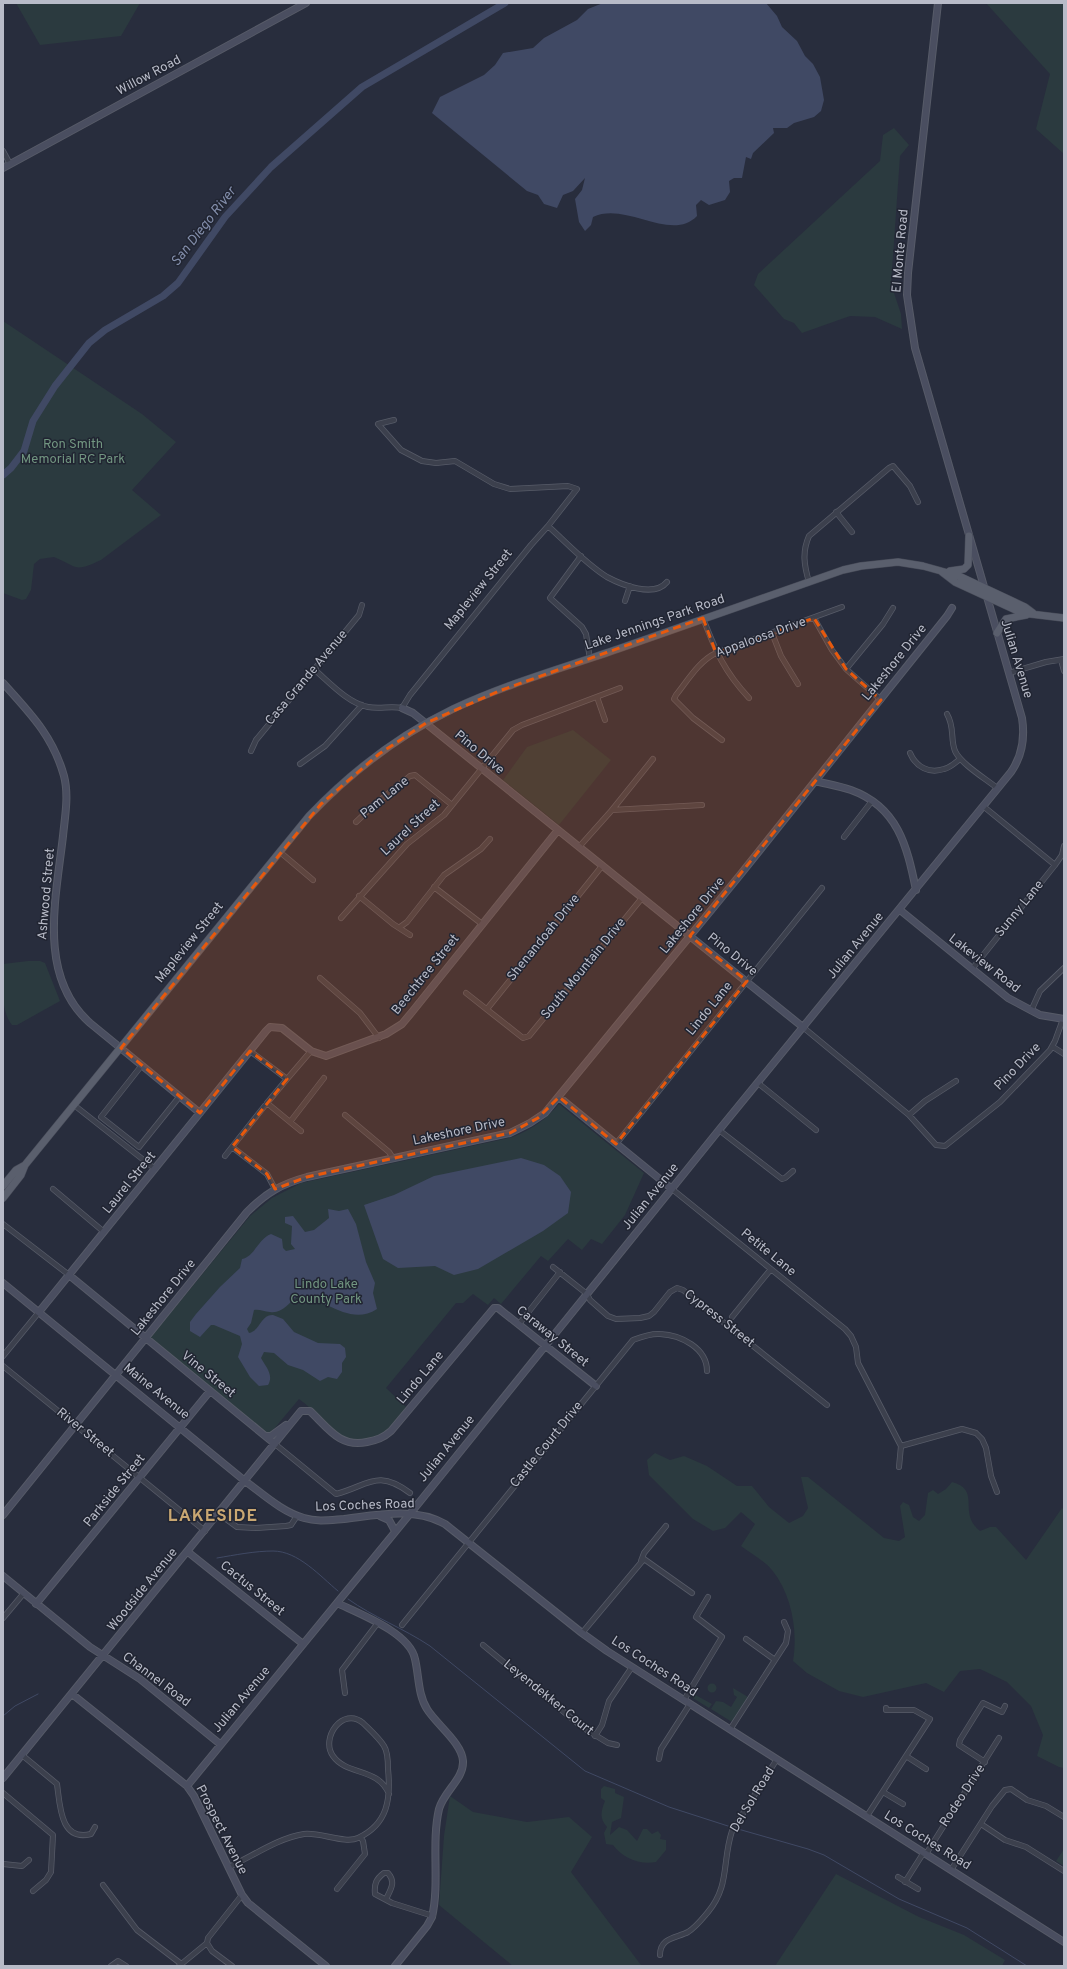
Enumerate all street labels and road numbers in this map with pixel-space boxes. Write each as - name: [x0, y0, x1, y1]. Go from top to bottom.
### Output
- street label: Willow Road: [114, 52, 184, 100]
- street label: El Monte Road: [889, 208, 913, 294]
- street label: Mapleview Street: [441, 546, 517, 634]
- street label: Lake Jennings Park Road: [583, 592, 727, 654]
- street label: Appaloosa Drive: [714, 614, 808, 662]
- street label: Julian Avenue: [996, 618, 1036, 700]
- street label: Lakeshore Drive: [859, 621, 931, 705]
- street label: Casa Grande Avenue: [262, 627, 352, 729]
- street label: Pino Drive: [451, 728, 507, 778]
- street label: Pam Lane: [358, 774, 412, 822]
- street label: Laurel Street: [378, 796, 444, 860]
- street label: Ashwood Street: [35, 847, 59, 941]
- street label: Lakeshore Drive: [657, 874, 729, 958]
- street label: Sunny Lane: [992, 877, 1048, 941]
- street label: Shenandoah Drive: [504, 891, 584, 985]
- street label: Mapleview Street: [152, 899, 228, 987]
- street label: Julian Avenue: [824, 909, 888, 983]
- street label: South Mountain Drive: [538, 915, 630, 1023]
- street label: Pino Drive: [704, 930, 760, 980]
- street label: Beechtree Street: [389, 931, 463, 1018]
- street label: Lakeview Road: [945, 931, 1023, 997]
- street label: Lindo Lane: [683, 979, 737, 1039]
- street label: Pino Drive: [991, 1040, 1045, 1094]
- street label: Lakeshore Drive: [411, 1114, 507, 1150]
- street label: Laurel Street: [100, 1149, 160, 1217]
- street label: Julian Avenue: [619, 1160, 683, 1234]
- street label: Petite Lane: [737, 1226, 799, 1280]
- street label: Lakeshore Drive: [128, 1256, 200, 1340]
- street label: Cypress Street: [680, 1286, 758, 1352]
- street label: Caraway Street: [513, 1303, 592, 1371]
- street label: Vine Street: [178, 1348, 238, 1402]
- street label: Lindo Lane: [394, 1348, 448, 1408]
- street label: Maine Avenue: [120, 1360, 192, 1424]
- street label: Castle Court Drive: [507, 1399, 587, 1491]
- street label: River Street: [53, 1405, 117, 1461]
- street label: Julian Avenue: [415, 1412, 479, 1486]
- street label: Parkside Street: [81, 1451, 149, 1531]
- street label: Los Coches Road: [315, 1496, 415, 1516]
- street label: Woodside Avenue: [105, 1545, 181, 1635]
- street label: Cactus Street: [216, 1558, 288, 1620]
- street label: Los Coches Road: [608, 1633, 700, 1701]
- street label: Channel Road: [119, 1649, 193, 1711]
- street label: Leyendekker Court: [500, 1657, 597, 1739]
- street label: Julian Avenue: [210, 1664, 274, 1736]
- street label: Rodeo Drive: [937, 1762, 989, 1830]
- street label: Del Sol Road: [727, 1764, 779, 1836]
- street label: Prospect Avenue: [192, 1783, 250, 1877]
- street label: Los Coches Road: [881, 1808, 973, 1874]

